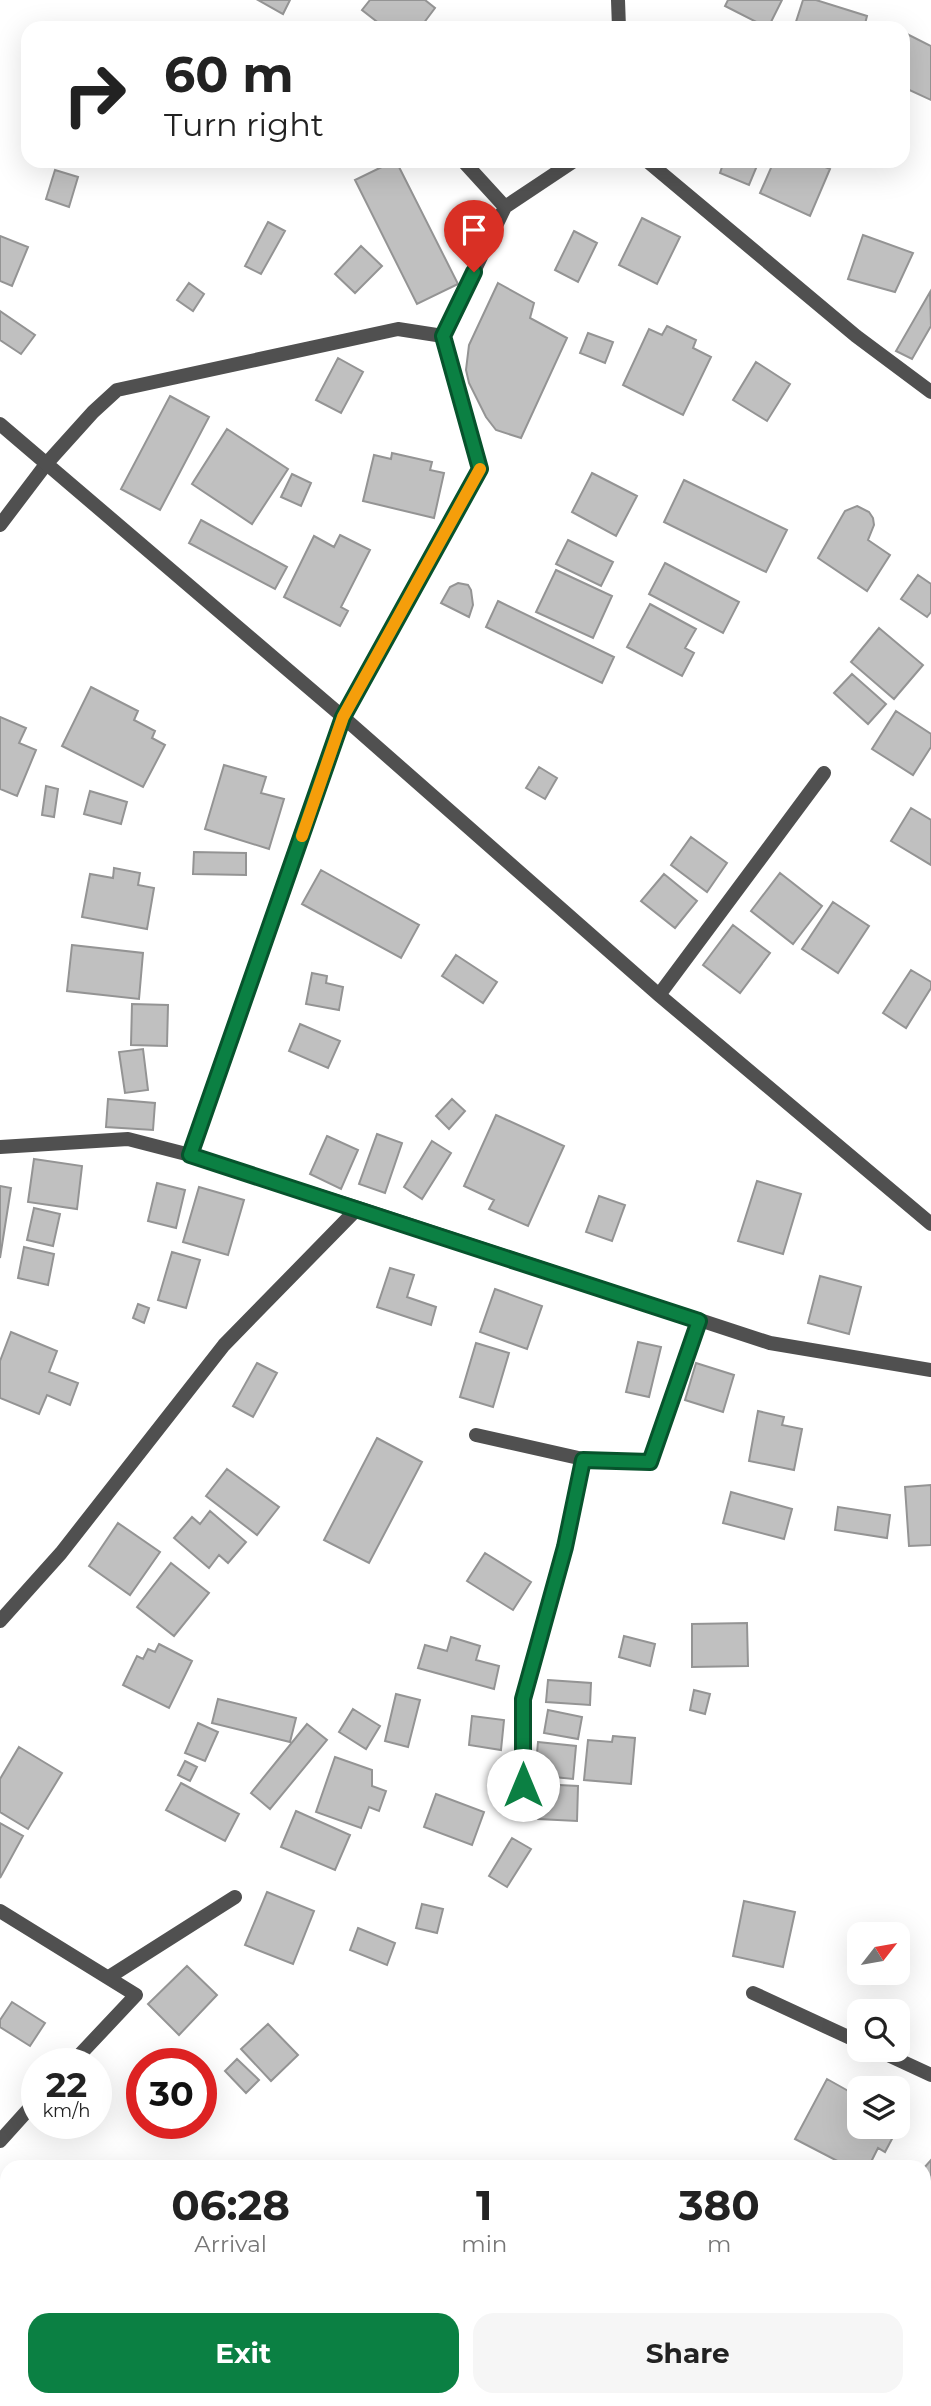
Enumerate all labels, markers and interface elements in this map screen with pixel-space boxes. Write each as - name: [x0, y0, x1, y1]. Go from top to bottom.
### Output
- text: 60 m: [164, 45, 294, 104]
- icon: right: [49, 49, 140, 140]
- text: Turn right: [164, 105, 324, 144]
- pin: [444, 200, 504, 272]
- icon: arrive: [455, 211, 493, 249]
- position arrow: [486, 1748, 560, 1822]
- north arrow: [847, 1922, 910, 1984]
- map controls: [847, 1922, 910, 2139]
- button: search: [847, 1999, 910, 2062]
- speed limit sign: 30: [126, 2048, 217, 2139]
- text: 22: [46, 2063, 87, 2106]
- button: layers: [847, 2076, 910, 2139]
- text: km/h: [42, 2100, 91, 2122]
- text: 06:28: [171, 2179, 290, 2231]
- text: 1: [476, 2179, 493, 2231]
- text: 380: [679, 2179, 760, 2231]
- text: Arrival: [194, 2230, 267, 2258]
- text: min: [461, 2230, 507, 2258]
- text: m: [707, 2230, 731, 2258]
- button: Exit: [28, 2313, 459, 2393]
- button: Share: [473, 2313, 903, 2393]

